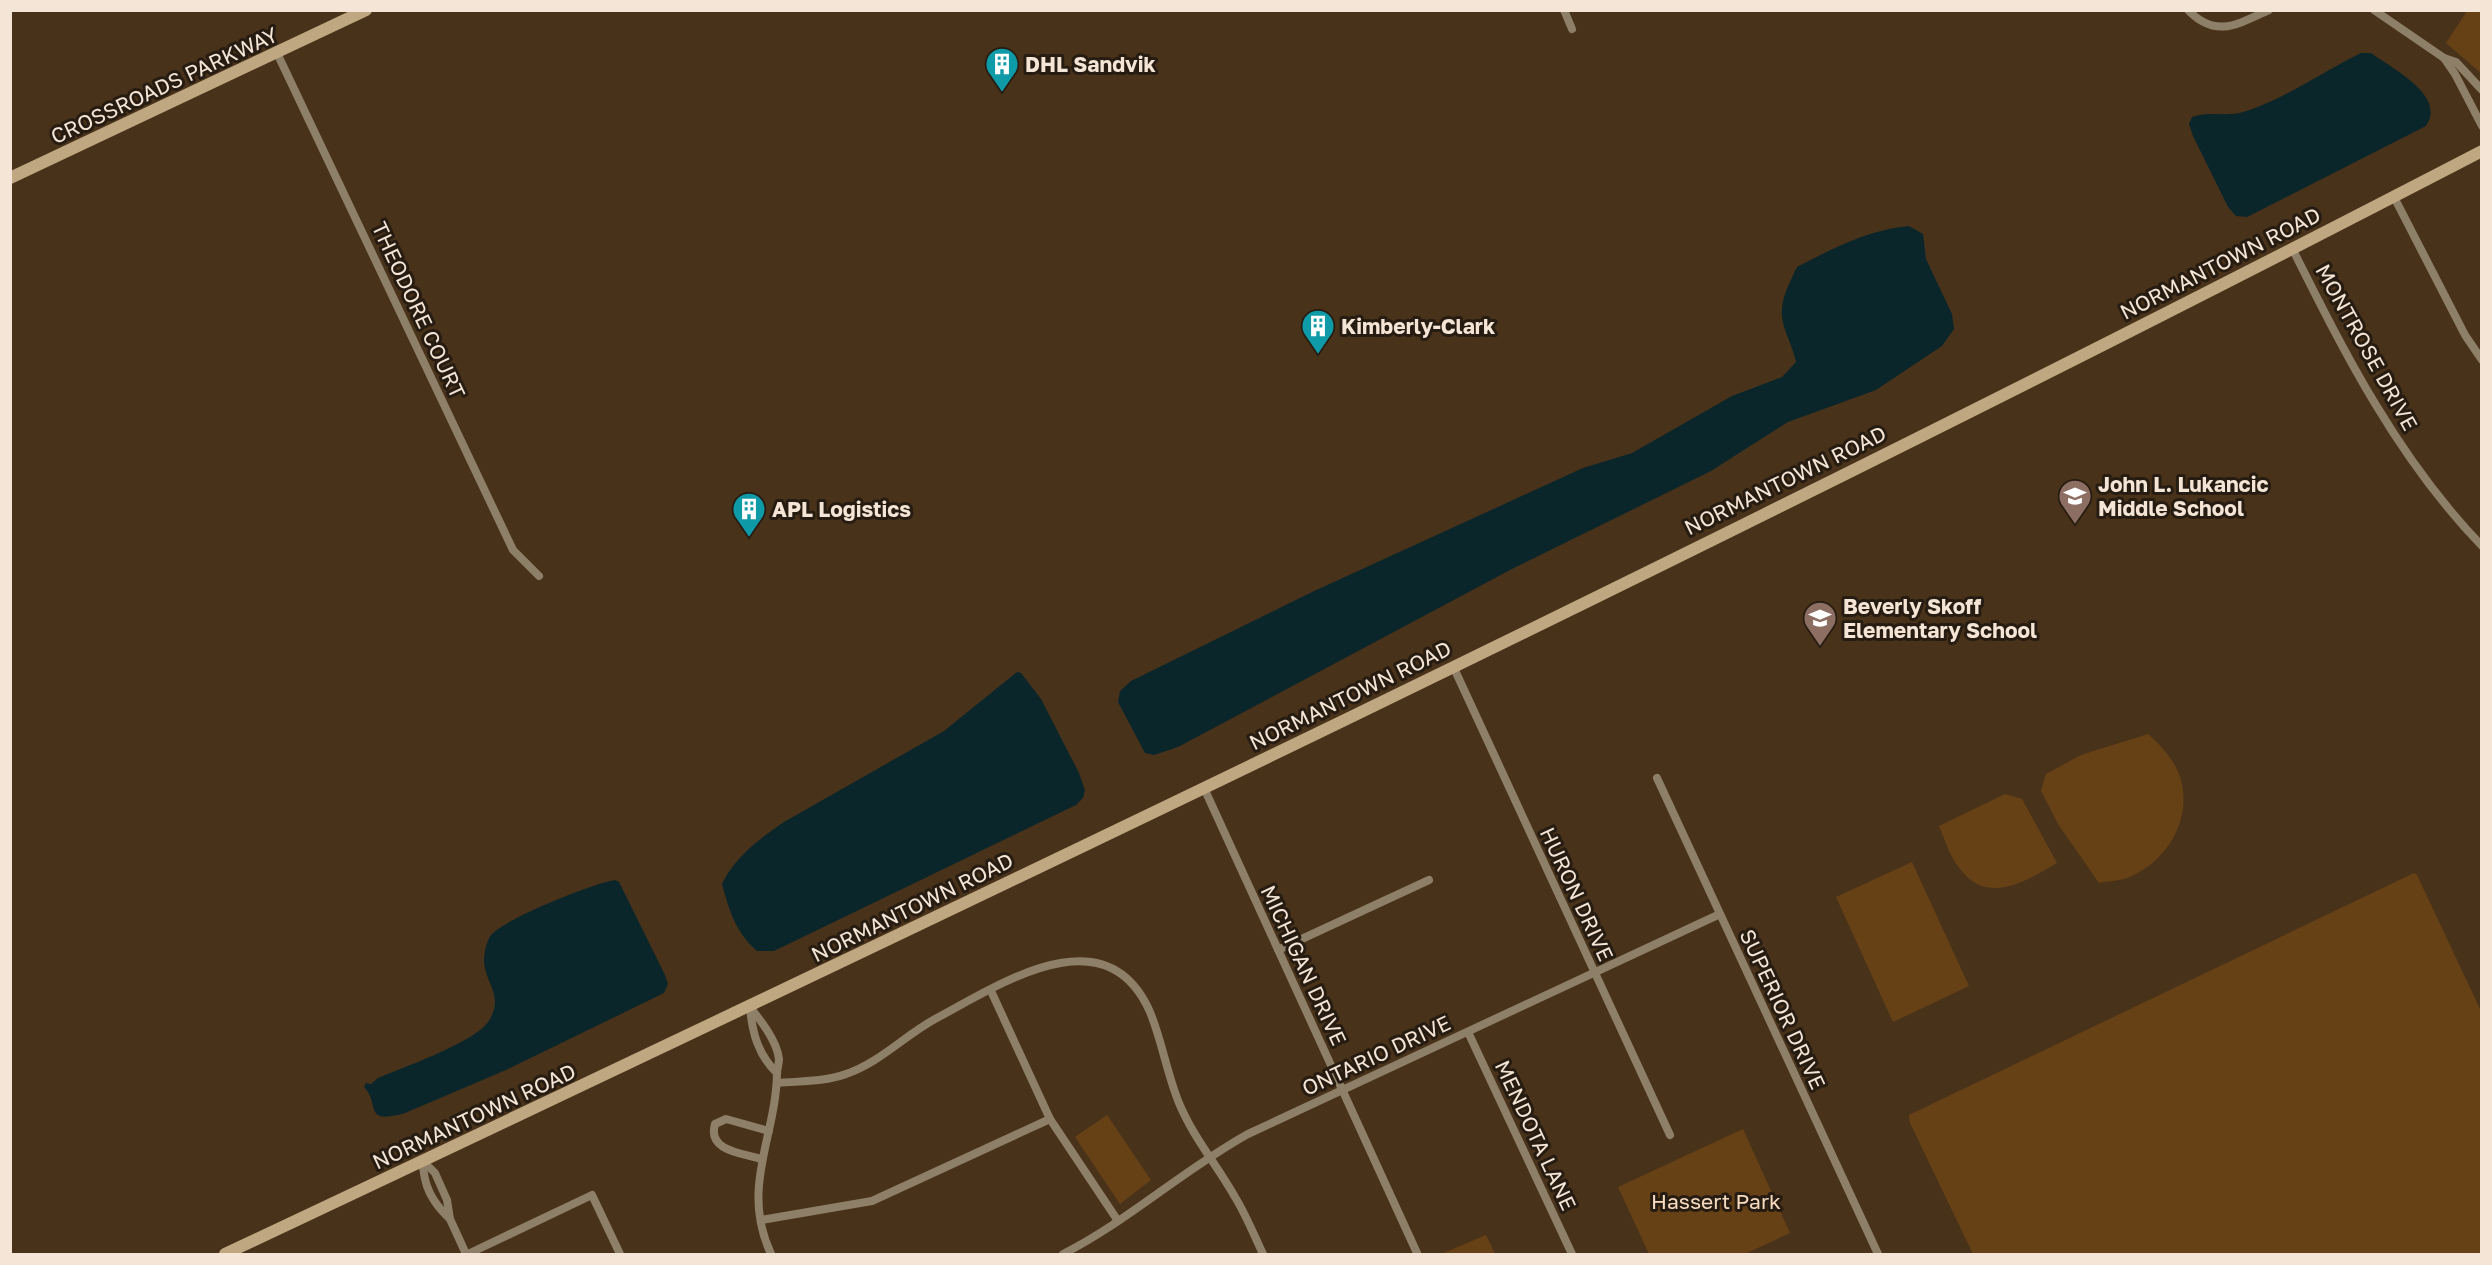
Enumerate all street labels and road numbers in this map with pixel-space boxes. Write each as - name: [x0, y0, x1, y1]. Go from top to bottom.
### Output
- street label: CROSSROADS PARKWAY: [46, 21, 282, 149]
- street label: NORMANTOWN ROAD: [2115, 201, 2325, 325]
- street label: THEODORE COURT: [367, 217, 471, 403]
- street label: MONTROSE DRIVE: [2310, 259, 2424, 435]
- street label: NORMANTOWN ROAD: [1680, 420, 1890, 540]
- street label: NORMANTOWN ROAD: [1245, 635, 1455, 755]
- street label: HURON DRIVE: [1535, 823, 1619, 965]
- street label: NORMANTOWN ROAD: [807, 847, 1017, 967]
- street label: MICHIGAN DRIVE: [1256, 881, 1352, 1049]
- street label: SUPERIOR DRIVE: [1735, 925, 1831, 1093]
- street label: ONTARIO DRIVE: [1298, 1009, 1454, 1101]
- street label: MENDOTA LANE: [1490, 1056, 1582, 1214]
- street label: NORMANTOWN ROAD: [368, 1057, 580, 1175]

